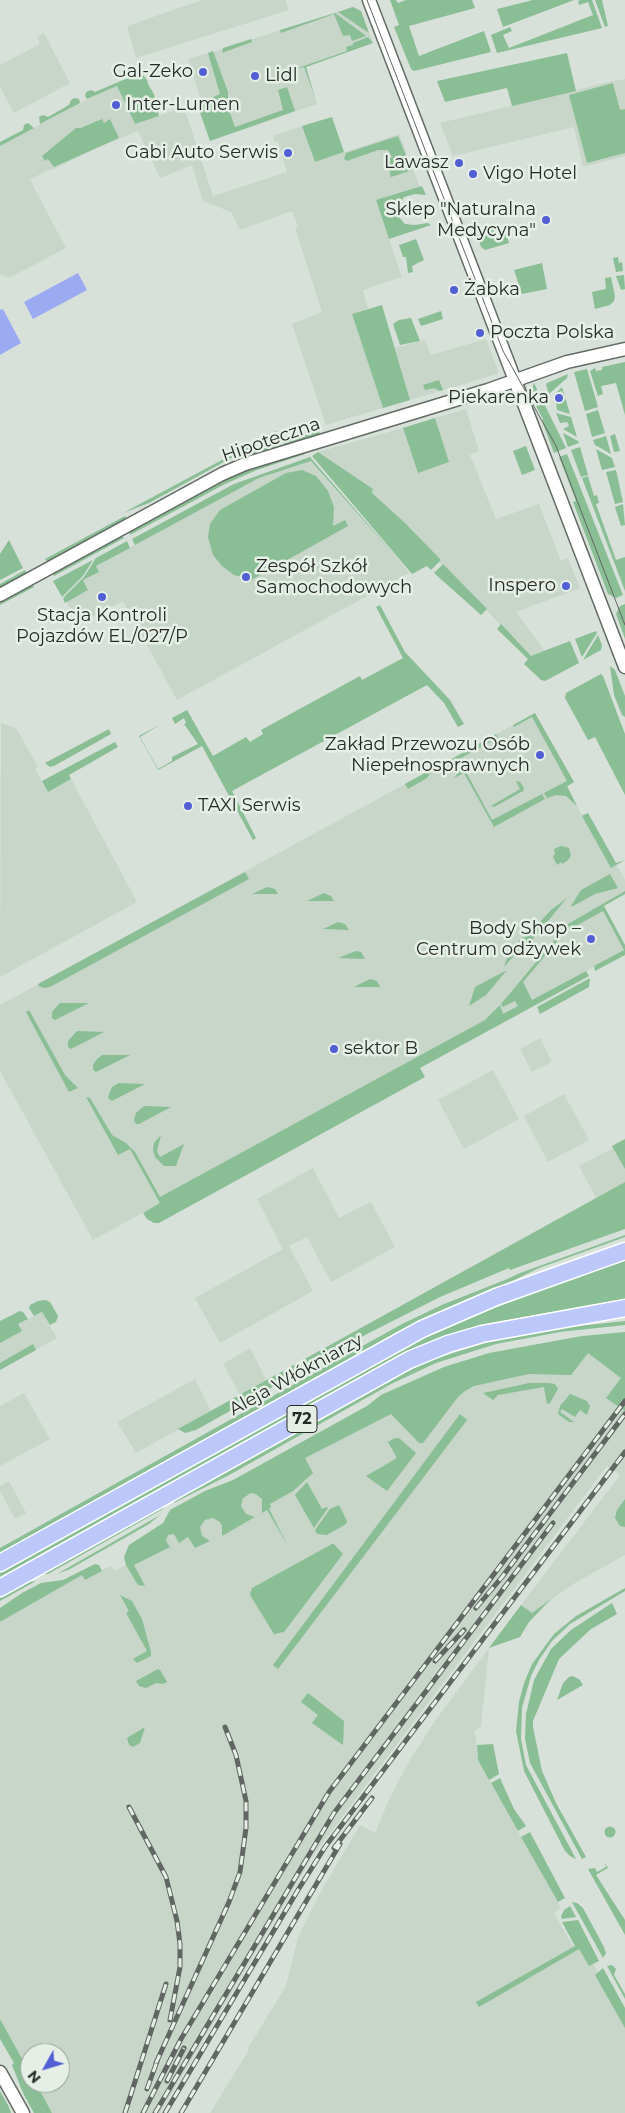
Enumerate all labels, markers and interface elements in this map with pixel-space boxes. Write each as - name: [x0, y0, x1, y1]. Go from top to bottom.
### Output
- place label: Gal-Zeko: [113, 61, 193, 83]
- place label: Lidl: [265, 65, 297, 87]
- marker: Gal-Zeko: [197, 66, 209, 78]
- marker: Lidl: [249, 70, 261, 82]
- place label: Inter-Lumen: [126, 94, 240, 116]
- marker: Inter-Lumen: [110, 99, 122, 111]
- place label: Gabi Auto Serwis: [125, 142, 278, 164]
- marker: Gabi Auto Serwis: [282, 147, 294, 159]
- place label: Lawasz: [384, 152, 449, 174]
- marker: Lawasz: [453, 157, 465, 169]
- place label: Vigo Hotel: [483, 163, 577, 185]
- marker: Vigo Hotel: [467, 168, 479, 180]
- place label: Sklep "Naturalna Medycyna": [385, 199, 536, 242]
- marker: Sklep "Naturalna Medycyna": [540, 214, 552, 226]
- place label: Żabka: [464, 279, 520, 301]
- marker: Żabka: [448, 284, 460, 296]
- place label: Poczta Polska: [490, 322, 614, 344]
- marker: Poczta Polska: [474, 327, 486, 339]
- place label: Piekarenka: [448, 387, 549, 409]
- marker: Piekarenka: [553, 392, 565, 404]
- street label: Hipoteczna: [219, 413, 323, 467]
- place label: Zespół Szkół Samochodowych: [256, 556, 412, 598]
- marker: Zespół Szkół Samochodowych: [240, 571, 252, 583]
- place label: Inspero: [488, 575, 556, 597]
- marker: Inspero: [560, 580, 572, 592]
- marker: Stacja Kontroli Pojazdów EL/027/P: [96, 591, 108, 603]
- place label: Stacja Kontroli Pojazdów EL/027/P: [16, 605, 188, 648]
- place label: Zakład Przewozu Osób Niepełnosprawnych: [325, 734, 530, 776]
- marker: Zakład Przewozu Osób Niepełnosprawnych: [534, 749, 546, 761]
- place label: TAXI Serwis: [198, 795, 301, 817]
- marker: TAXI Serwis: [182, 800, 194, 812]
- place label: Body Shop – Centrum odżywek: [416, 918, 581, 961]
- marker: Body Shop – Centrum odżywek: [585, 933, 597, 945]
- place label: sektor B: [344, 1038, 418, 1060]
- marker: sektor B: [328, 1043, 340, 1055]
- street label: Aleja Włókniarzy: [226, 1329, 366, 1421]
- road number: 72: [287, 1406, 317, 1432]
- north arrow: [20, 2043, 70, 2093]
- text: N: [24, 2067, 45, 2087]

